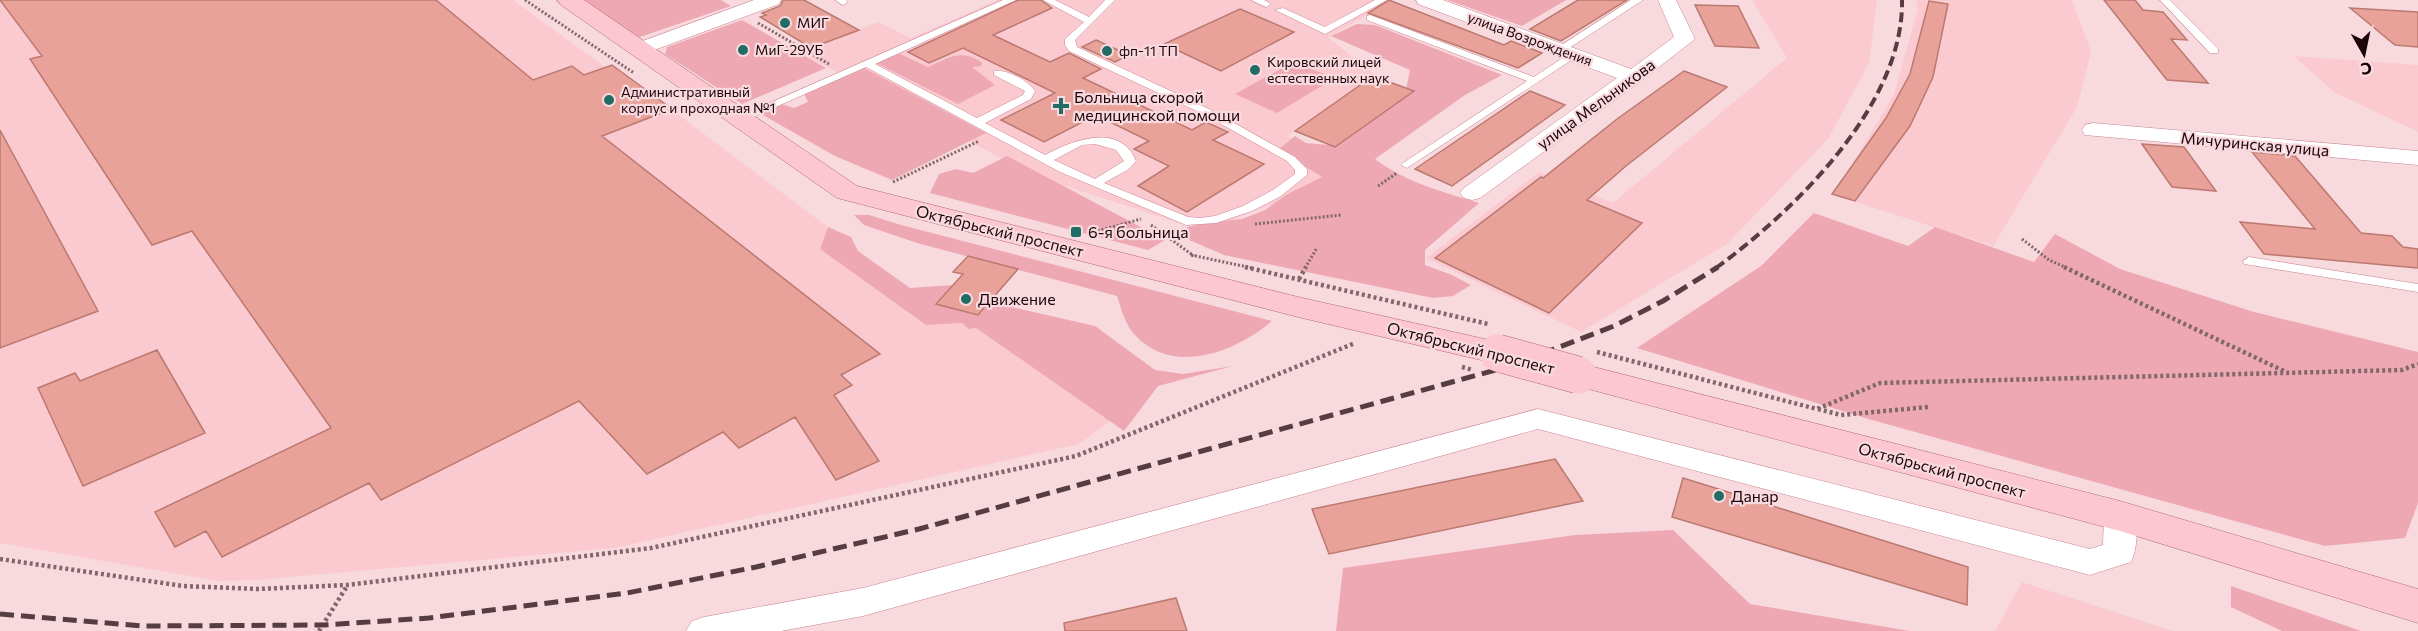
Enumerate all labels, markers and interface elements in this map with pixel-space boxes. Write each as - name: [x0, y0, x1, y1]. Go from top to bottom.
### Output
- street label: улица Возрождения: [1466, 8, 1595, 69]
- place label: МИГ: [797, 14, 829, 31]
- marker: МИГ: [778, 16, 792, 30]
- north arrow: [2334, 24, 2394, 84]
- place label: МиГ-29УБ: [755, 41, 824, 58]
- place label: фп-11 ТП: [1119, 42, 1178, 59]
- marker: МиГ-29УБ: [736, 43, 750, 57]
- marker: фп-11 ТП: [1100, 44, 1114, 58]
- place label: Кировский лицей естественных наук: [1267, 53, 1390, 86]
- street label: улица Мельникова: [1533, 55, 1658, 153]
- text: С: [2359, 59, 2373, 80]
- marker: Кировский лицей естественных наук: [1248, 63, 1262, 77]
- place label: Административный корпус и проходная №1: [621, 83, 775, 116]
- place label: Больница скорой медицинской помощи: [1074, 87, 1240, 124]
- marker: Административный корпус и проходная №1: [602, 93, 616, 107]
- marker: Больница скорой медицинской помощи: [1052, 97, 1070, 115]
- street label: Мичуринская улица: [2180, 128, 2330, 159]
- street label: Октябрьский проспект: [914, 200, 1086, 261]
- place label: 6-я больница: [1088, 222, 1188, 241]
- marker: 6-я больница: [1069, 225, 1083, 239]
- place label: Движение: [978, 289, 1056, 308]
- marker: Движение: [959, 292, 973, 306]
- street label: Октябрьский проспект: [1385, 317, 1557, 378]
- street label: Октябрьский проспект: [1856, 438, 2028, 501]
- place label: Данар: [1731, 486, 1779, 505]
- marker: Данар: [1712, 489, 1726, 503]

